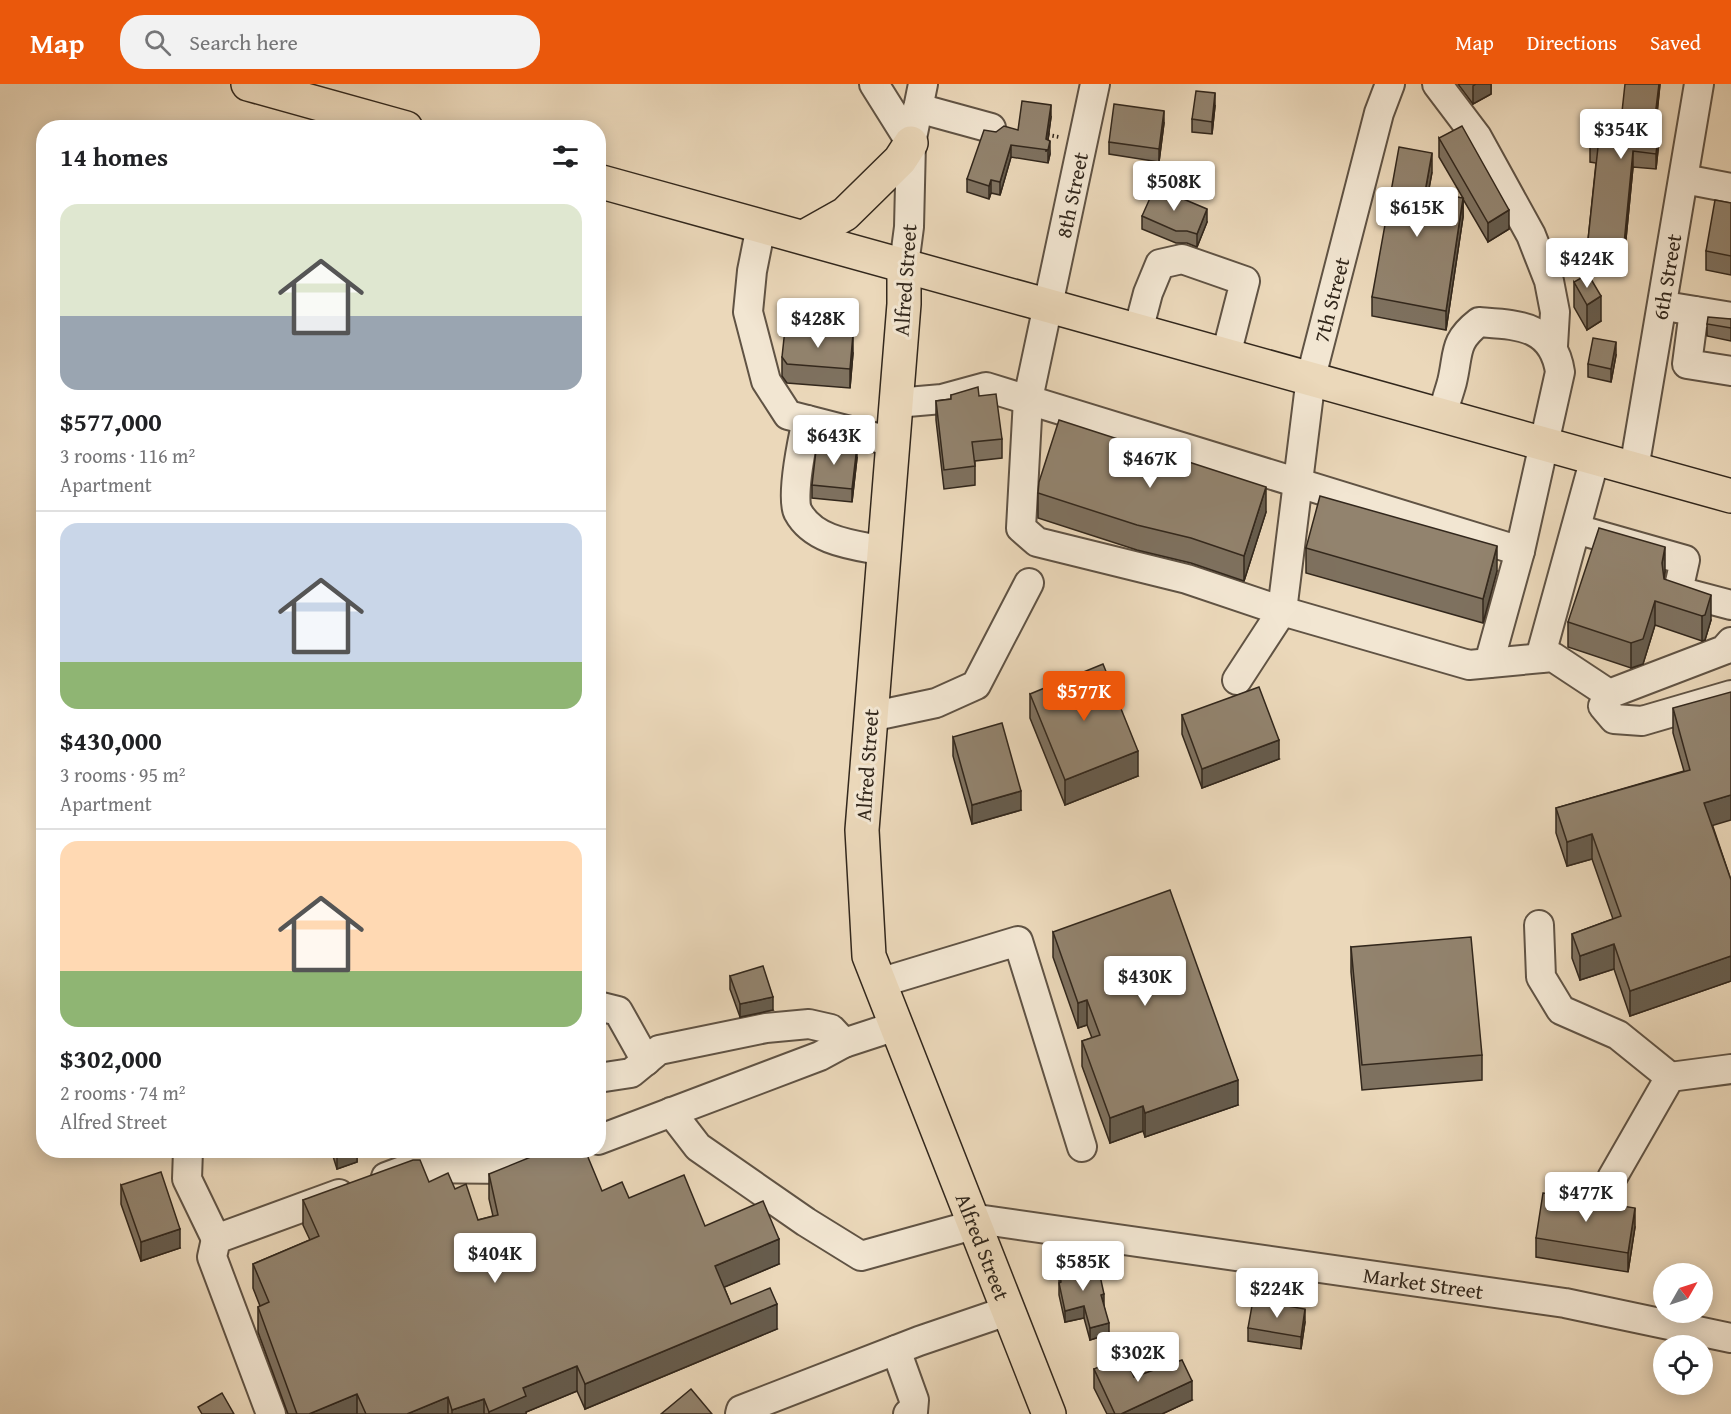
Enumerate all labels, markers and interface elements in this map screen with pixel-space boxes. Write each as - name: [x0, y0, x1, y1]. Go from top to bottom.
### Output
- search box: [120, 15, 540, 69]
- text: Map: [30, 22, 84, 63]
- icon: search: [141, 26, 174, 59]
- text: Search here: [189, 26, 298, 58]
- text: Map: [1455, 27, 1494, 58]
- text: Directions: [1527, 27, 1617, 58]
- text: Saved: [1650, 27, 1701, 58]
- pin: $354K: [1579, 109, 1663, 160]
- text: $354K: [1594, 114, 1648, 143]
- text: 14 homes: [60, 137, 168, 176]
- icon: filters: [549, 140, 582, 173]
- street label: 8th Street: [1048, 149, 1096, 241]
- pin: $508K: [1132, 161, 1216, 212]
- text: $508K: [1147, 166, 1201, 195]
- pin: $615K: [1375, 187, 1459, 238]
- text: $615K: [1390, 192, 1444, 221]
- street label: Alfred Street: [886, 222, 924, 337]
- street label: 6th Street: [1644, 231, 1689, 322]
- pin: $424K: [1545, 238, 1629, 289]
- icon: home: [267, 243, 375, 351]
- text: $424K: [1560, 243, 1614, 272]
- street label: 7th Street: [1305, 253, 1357, 346]
- pin: $428K: [776, 298, 860, 349]
- text: $428K: [791, 303, 845, 332]
- text: $577,000: [60, 402, 162, 441]
- pin: $643K: [792, 415, 876, 466]
- text: $643K: [807, 420, 861, 449]
- pin: $467K: [1108, 438, 1192, 489]
- text: 3 rooms · 116 m²: [60, 441, 195, 470]
- text: $467K: [1123, 443, 1177, 472]
- text: Apartment: [60, 470, 152, 499]
- icon: home: [267, 562, 375, 670]
- pin: $577K: [1042, 671, 1126, 722]
- text: $577K: [1057, 676, 1111, 705]
- street label: Alfred Street: [848, 707, 886, 822]
- text: $430,000: [60, 721, 162, 760]
- text: 3 rooms · 95 m²: [60, 760, 186, 789]
- text: Apartment: [60, 789, 152, 818]
- icon: home: [267, 880, 375, 988]
- pin: $430K: [1103, 956, 1187, 1007]
- text: $430K: [1118, 961, 1172, 990]
- text: $302,000: [60, 1039, 162, 1078]
- text: 2 rooms · 74 m²: [60, 1078, 186, 1107]
- text: Alfred Street: [60, 1107, 167, 1136]
- pin: $477K: [1544, 1172, 1628, 1223]
- text: $477K: [1559, 1177, 1613, 1206]
- street label: Alfred Street: [948, 1188, 1018, 1305]
- pin: $404K: [453, 1233, 537, 1284]
- text: $404K: [468, 1238, 522, 1267]
- pin: $585K: [1041, 1241, 1125, 1292]
- text: $585K: [1056, 1246, 1110, 1275]
- street label: Market Street: [1361, 1259, 1486, 1307]
- north arrow: [1653, 1263, 1713, 1323]
- map controls: [1653, 1263, 1713, 1395]
- pin: $224K: [1235, 1268, 1319, 1319]
- text: $224K: [1250, 1273, 1304, 1302]
- pin: $302K: [1096, 1332, 1180, 1383]
- button: locate: [1653, 1335, 1713, 1395]
- text: $302K: [1111, 1337, 1165, 1366]

